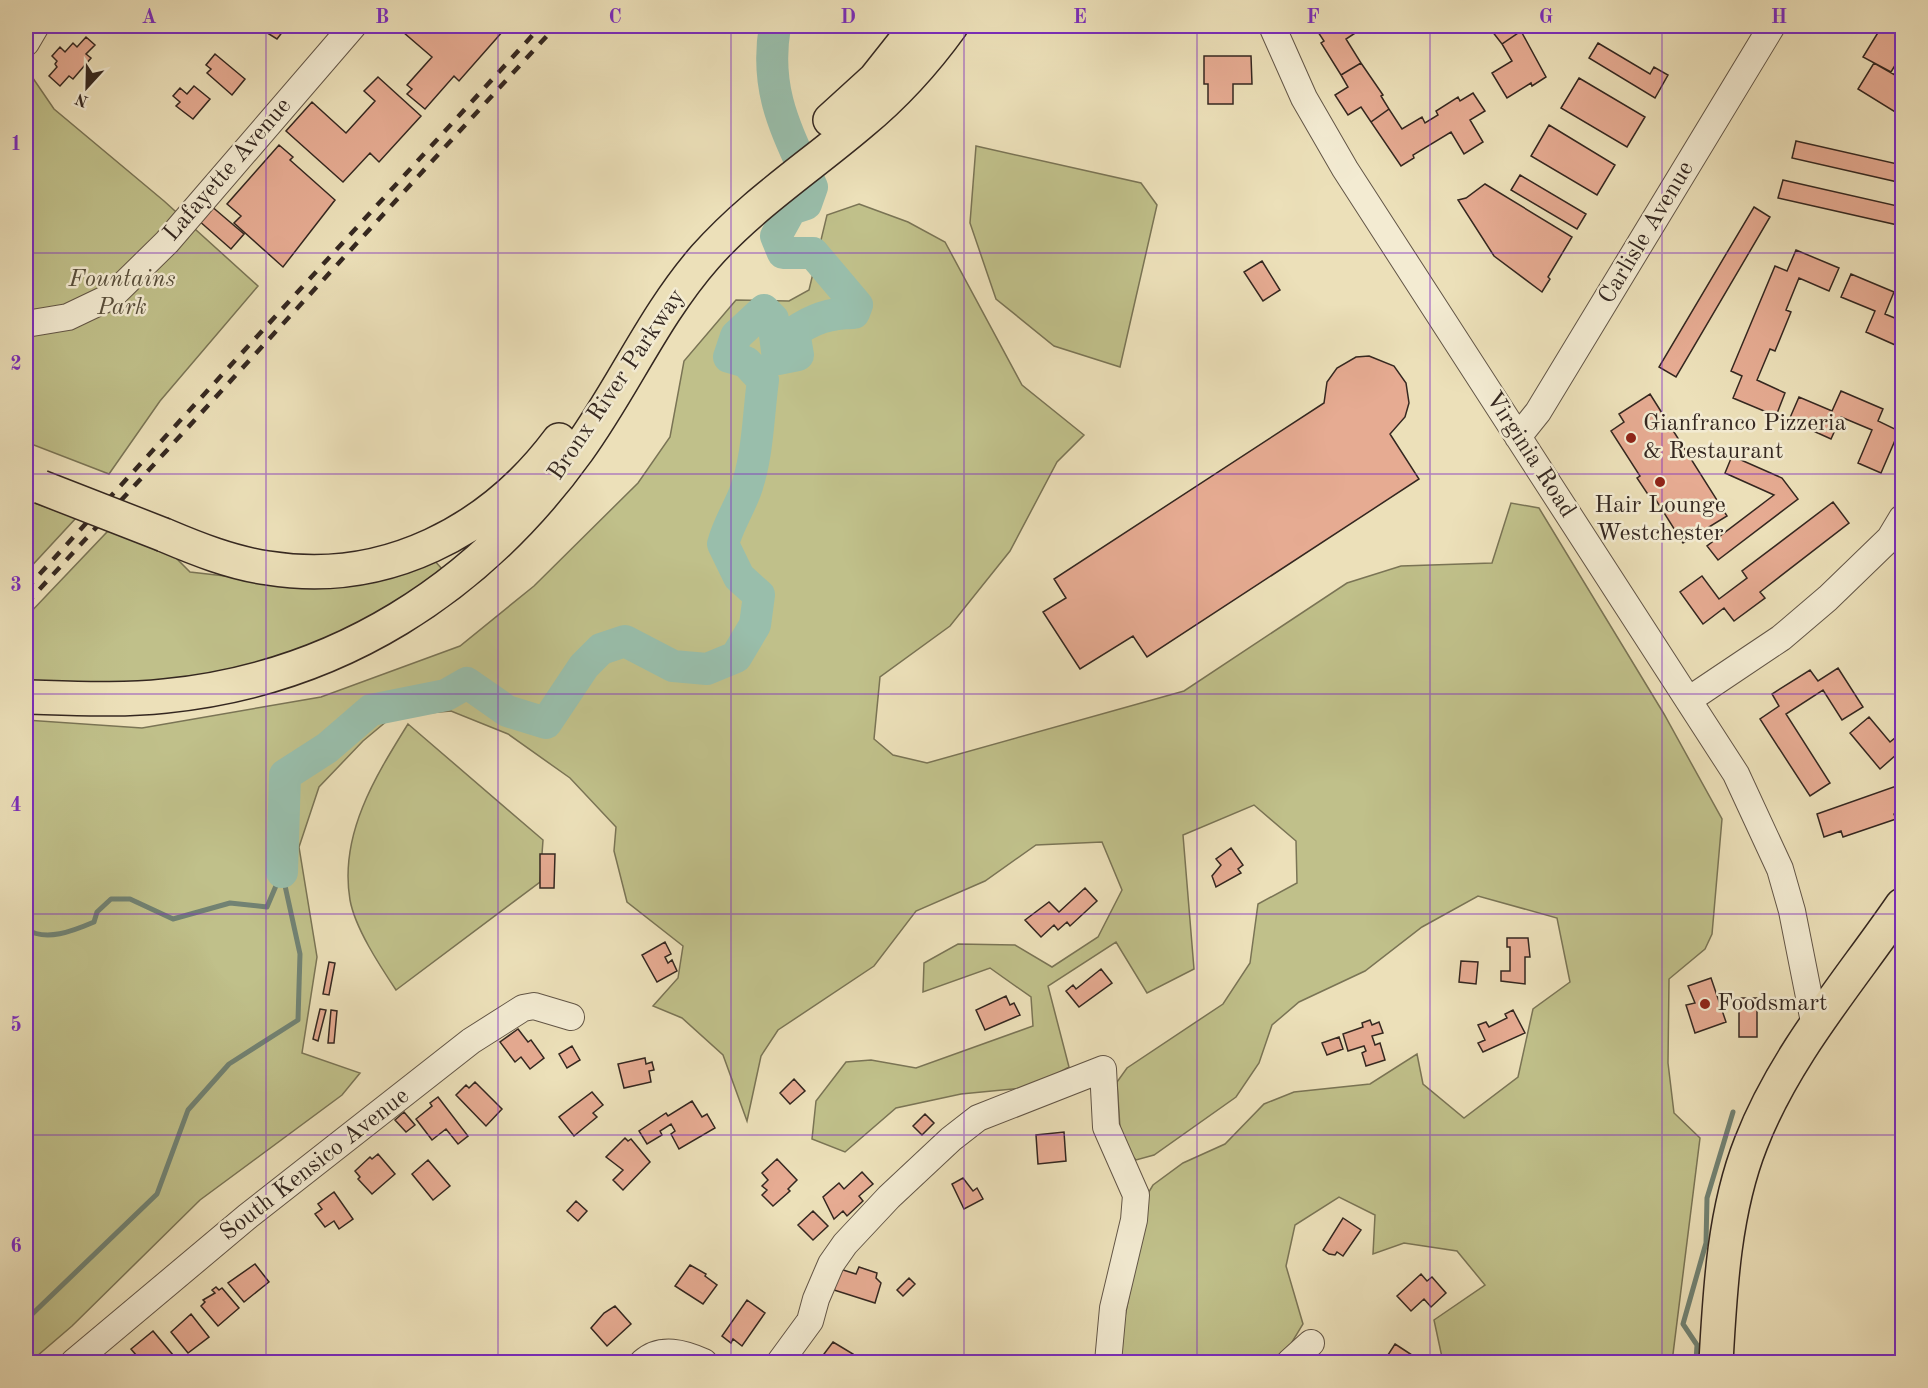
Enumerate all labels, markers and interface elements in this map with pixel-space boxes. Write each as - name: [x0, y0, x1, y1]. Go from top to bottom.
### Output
- text: A: [141, 8, 157, 28]
- text: B: [375, 8, 389, 28]
- text: C: [608, 8, 622, 28]
- text: D: [840, 8, 856, 28]
- text: E: [1073, 8, 1087, 28]
- text: F: [1306, 8, 1320, 28]
- text: G: [1539, 8, 1553, 28]
- text: H: [1771, 8, 1787, 28]
- north arrow: [57, 57, 117, 117]
- text: N: [73, 89, 91, 109]
- street label: Lafayette Avenue: [160, 94, 296, 246]
- text: 1: [10, 135, 22, 155]
- street label: Carlisle Avenue: [1595, 158, 1699, 308]
- park label: Fountains Park: [67, 268, 176, 320]
- street label: Bronx River Parkway: [544, 285, 690, 485]
- text: 2: [10, 355, 22, 375]
- street label: Virginia Road: [1481, 388, 1579, 522]
- place label: Gianfranco Pizzeria & Restaurant: [1643, 412, 1847, 464]
- marker: Gianfranco Pizzeria & Restaurant: [1624, 431, 1638, 445]
- marker: Hair Lounge Westchester: [1653, 475, 1667, 489]
- place label: Hair Lounge Westchester: [1594, 494, 1726, 546]
- text: 3: [10, 576, 22, 596]
- text: 4: [10, 796, 22, 816]
- place label: Foodsmart: [1717, 992, 1827, 1016]
- marker: Foodsmart: [1698, 997, 1712, 1011]
- text: 5: [10, 1015, 22, 1036]
- street label: South Kensico Avenue: [216, 1084, 414, 1246]
- text: 6: [10, 1237, 22, 1257]

